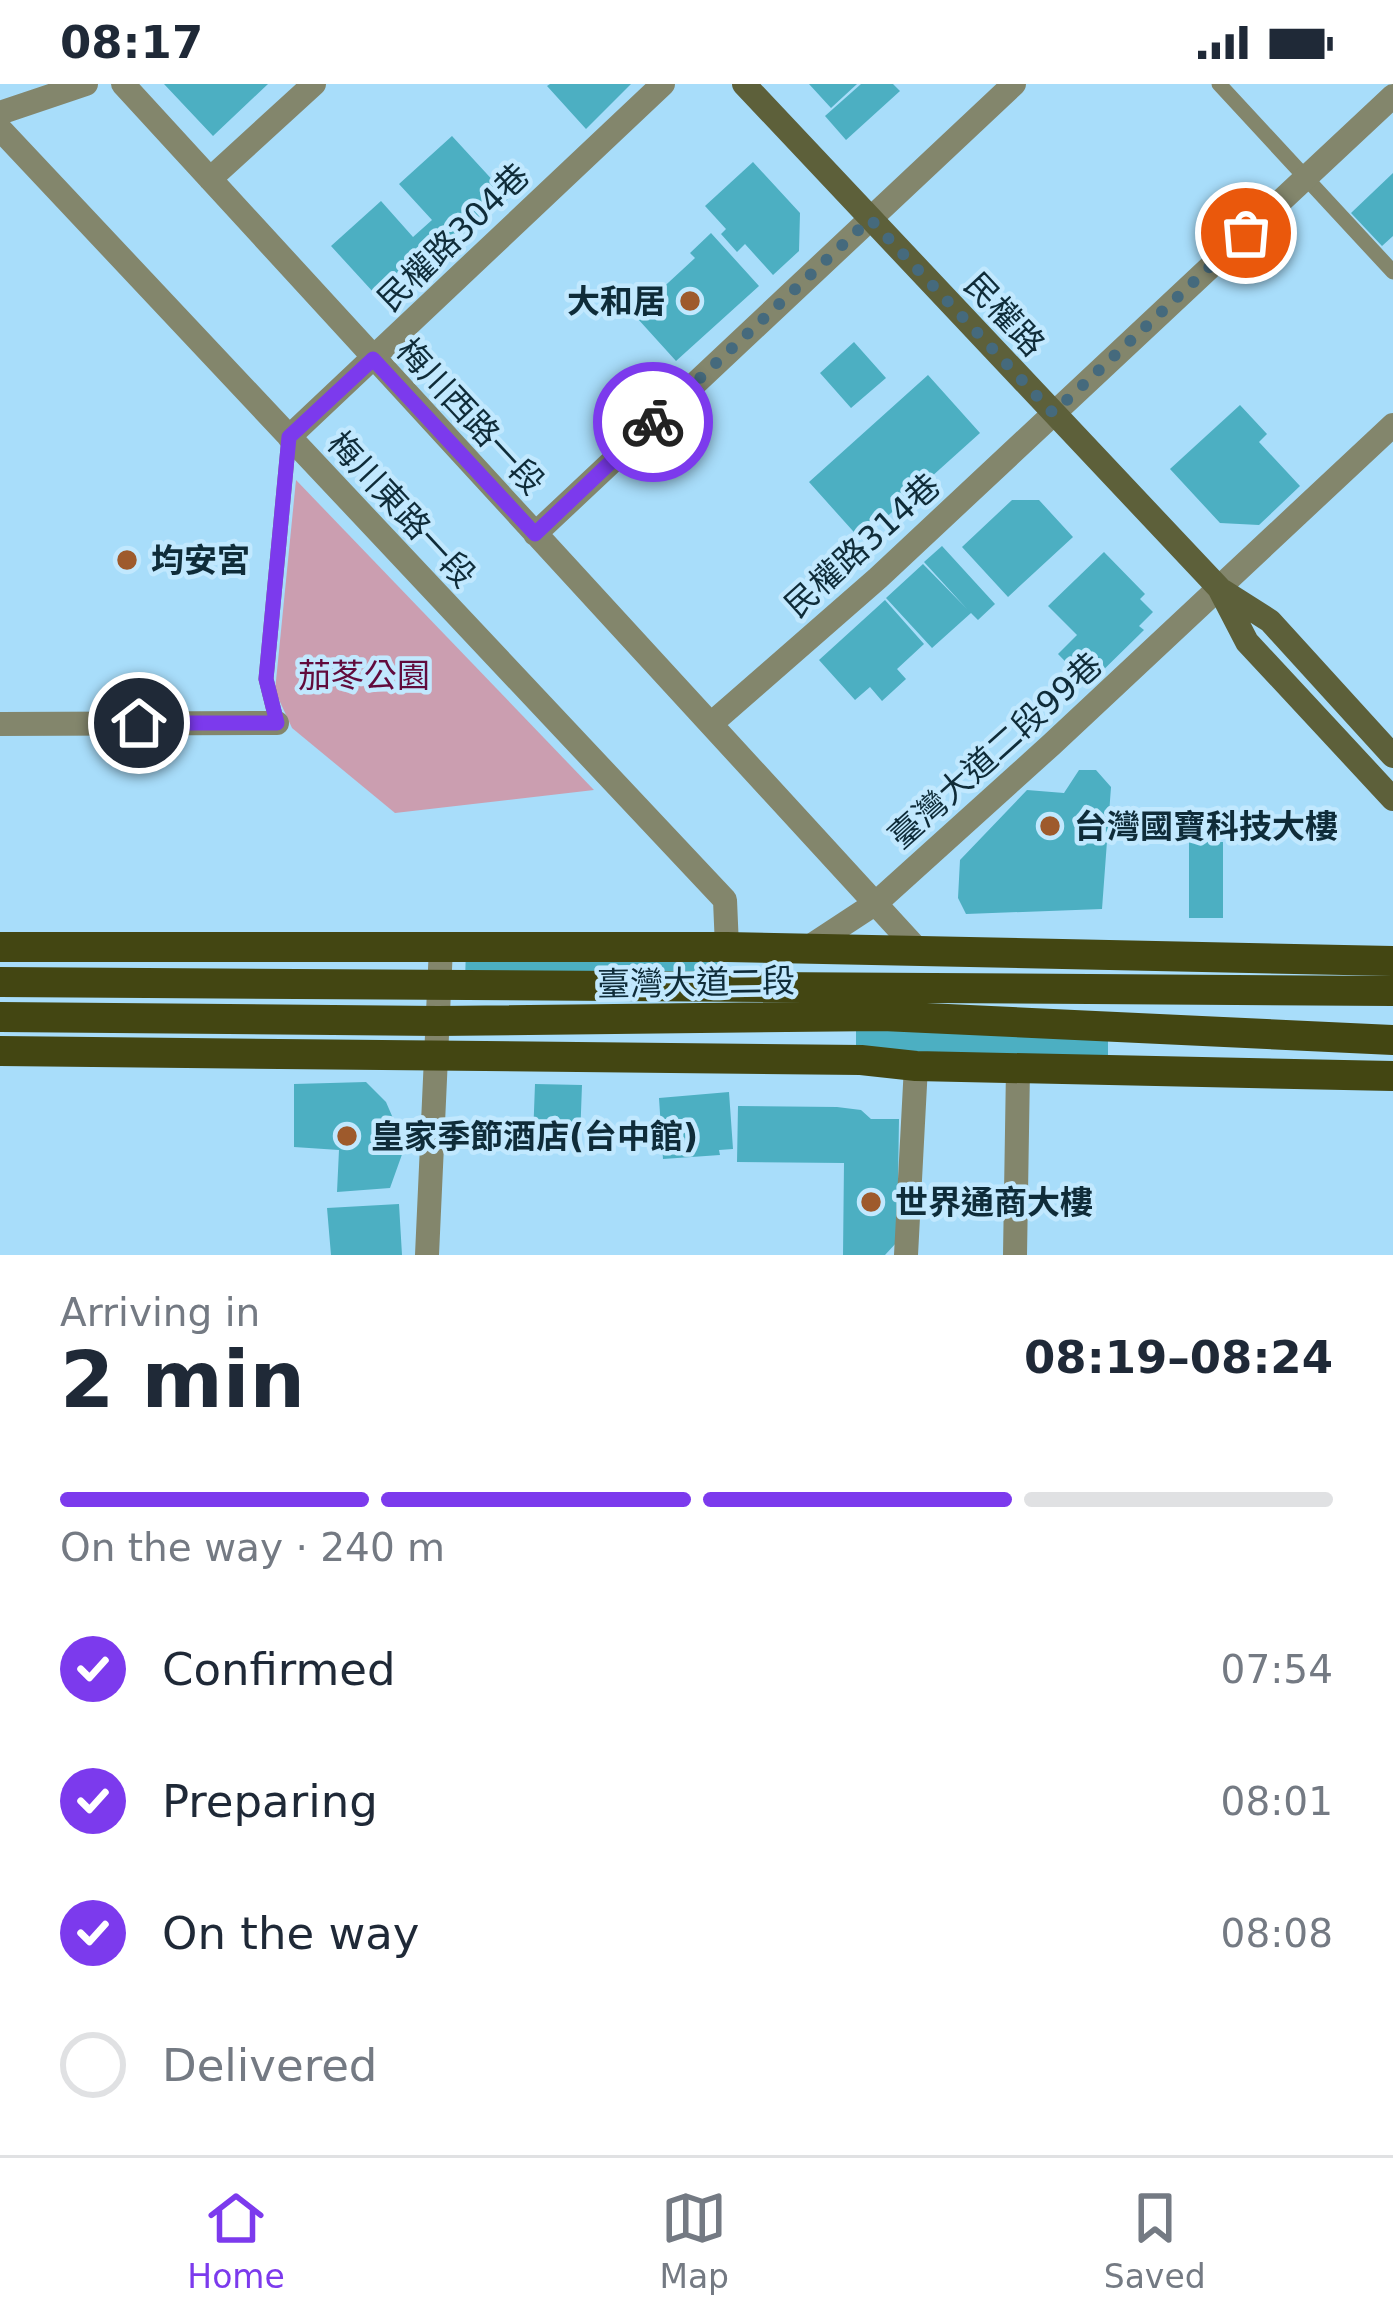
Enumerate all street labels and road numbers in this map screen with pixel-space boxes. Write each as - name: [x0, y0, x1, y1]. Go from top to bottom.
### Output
- street label: 民權路304巷: [370, 156, 537, 319]
- street label: 民權路: [957, 265, 1053, 364]
- street label: 梅川西路一段: [389, 331, 552, 502]
- street label: 梅川東路一段: [320, 424, 483, 595]
- street label: 民權路314巷: [777, 466, 948, 625]
- street label: 臺灣大道二段99巷: [881, 645, 1110, 856]
- street label: 臺灣大道二段: [597, 961, 795, 1004]

